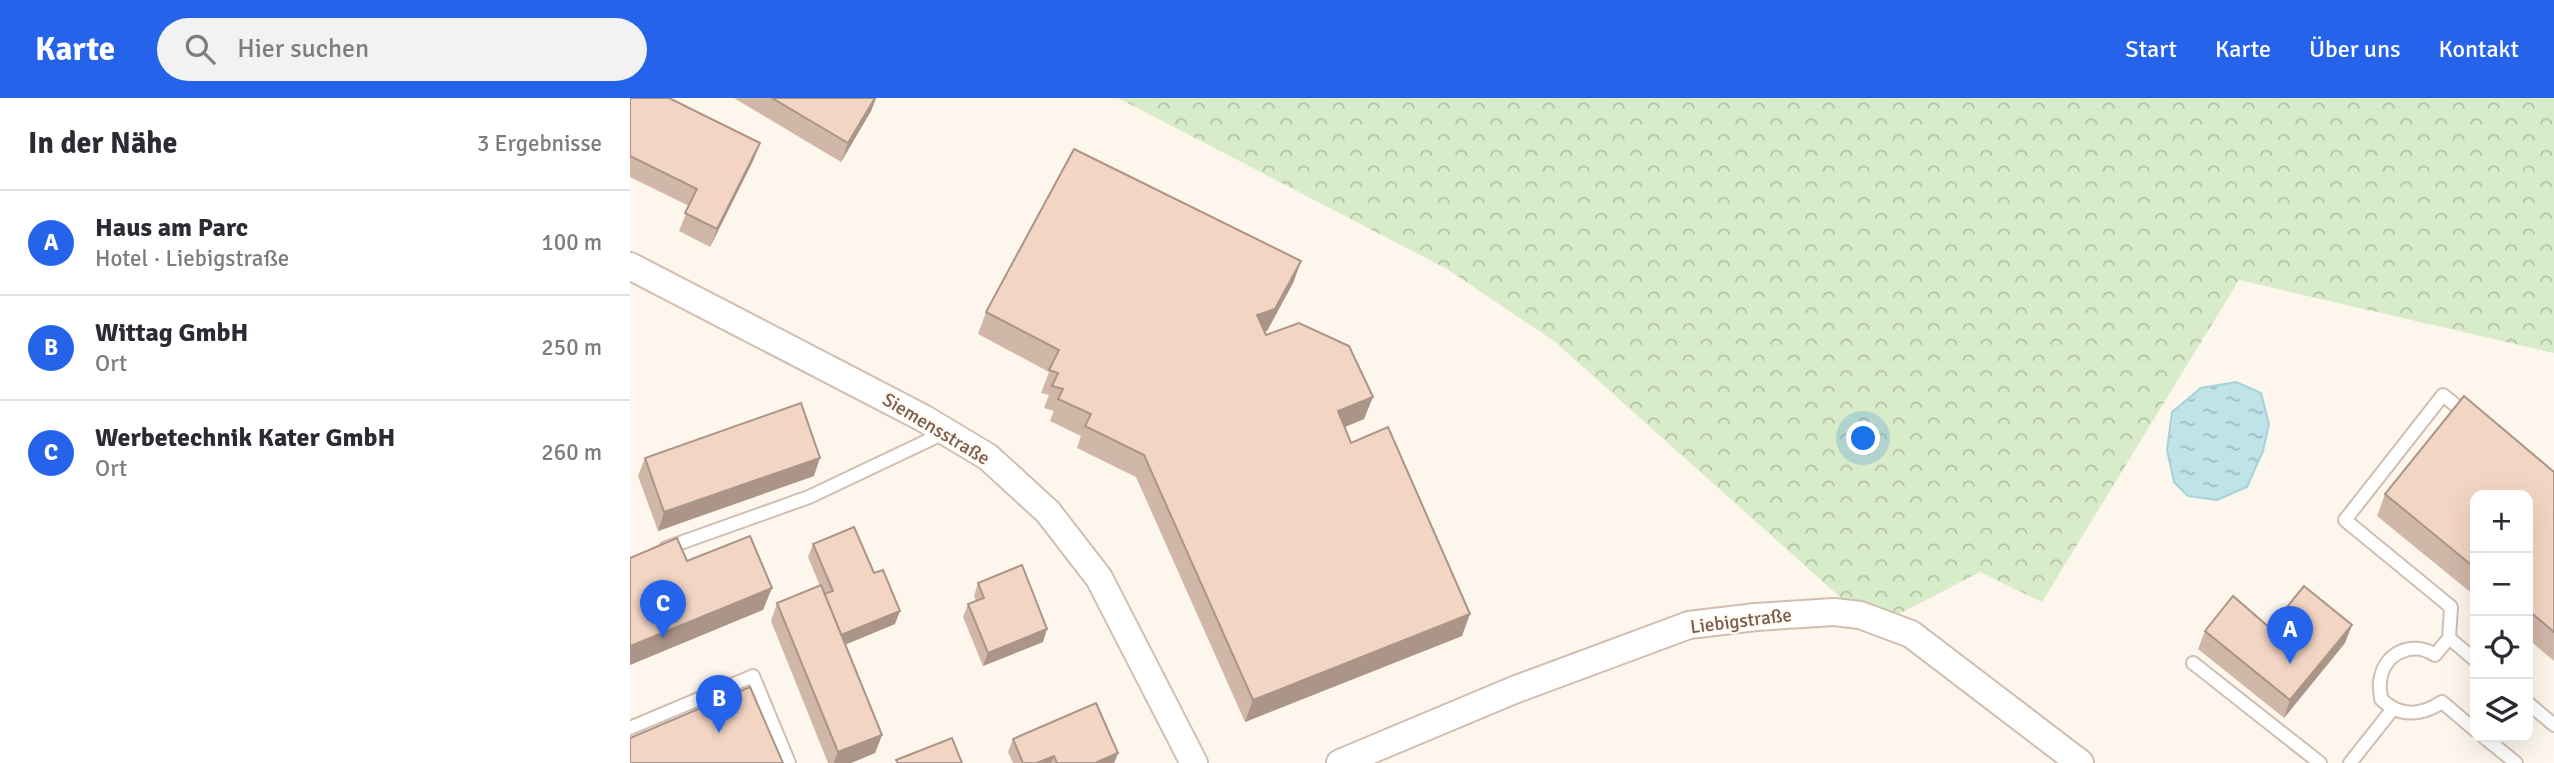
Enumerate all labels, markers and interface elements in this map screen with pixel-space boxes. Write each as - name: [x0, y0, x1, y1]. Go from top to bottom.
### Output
- search box: [157, 18, 647, 81]
- text: Karte: [35, 29, 115, 70]
- icon: search: [181, 30, 219, 68]
- text: Hier suchen: [237, 33, 369, 65]
- text: Start: [2125, 34, 2177, 64]
- text: Karte: [2215, 34, 2271, 64]
- text: Über uns: [2309, 34, 2401, 64]
- text: Kontakt: [2439, 34, 2519, 64]
- text: In der Nähe: [28, 125, 177, 162]
- text: 3 Ergebnisse: [477, 129, 602, 158]
- text: Haus am Parc: [95, 212, 248, 244]
- text: A: [44, 228, 58, 257]
- text: 100 m: [541, 228, 602, 257]
- text: Hotel · Liebigstraße: [95, 244, 289, 273]
- text: Wittag GmbH: [95, 317, 248, 349]
- text: B: [44, 333, 58, 362]
- text: 250 m: [541, 333, 602, 362]
- text: Ort: [95, 349, 127, 378]
- street label: Siemensstraße: [878, 387, 994, 471]
- your location: [1846, 421, 1880, 455]
- text: Werbetechnik Kater GmbH: [95, 422, 395, 454]
- text: C: [44, 438, 58, 467]
- text: 260 m: [541, 438, 602, 467]
- text: Ort: [95, 454, 127, 483]
- map controls: [2470, 490, 2533, 742]
- button: +: [2470, 490, 2533, 553]
- button: −: [2470, 553, 2533, 616]
- pin: C: [640, 580, 686, 638]
- street label: Liebigstraße: [1689, 603, 1793, 639]
- pin: A: [2267, 606, 2313, 664]
- button: locate: [2470, 616, 2533, 679]
- pin: B: [696, 675, 742, 733]
- button: layers: [2470, 679, 2533, 742]

